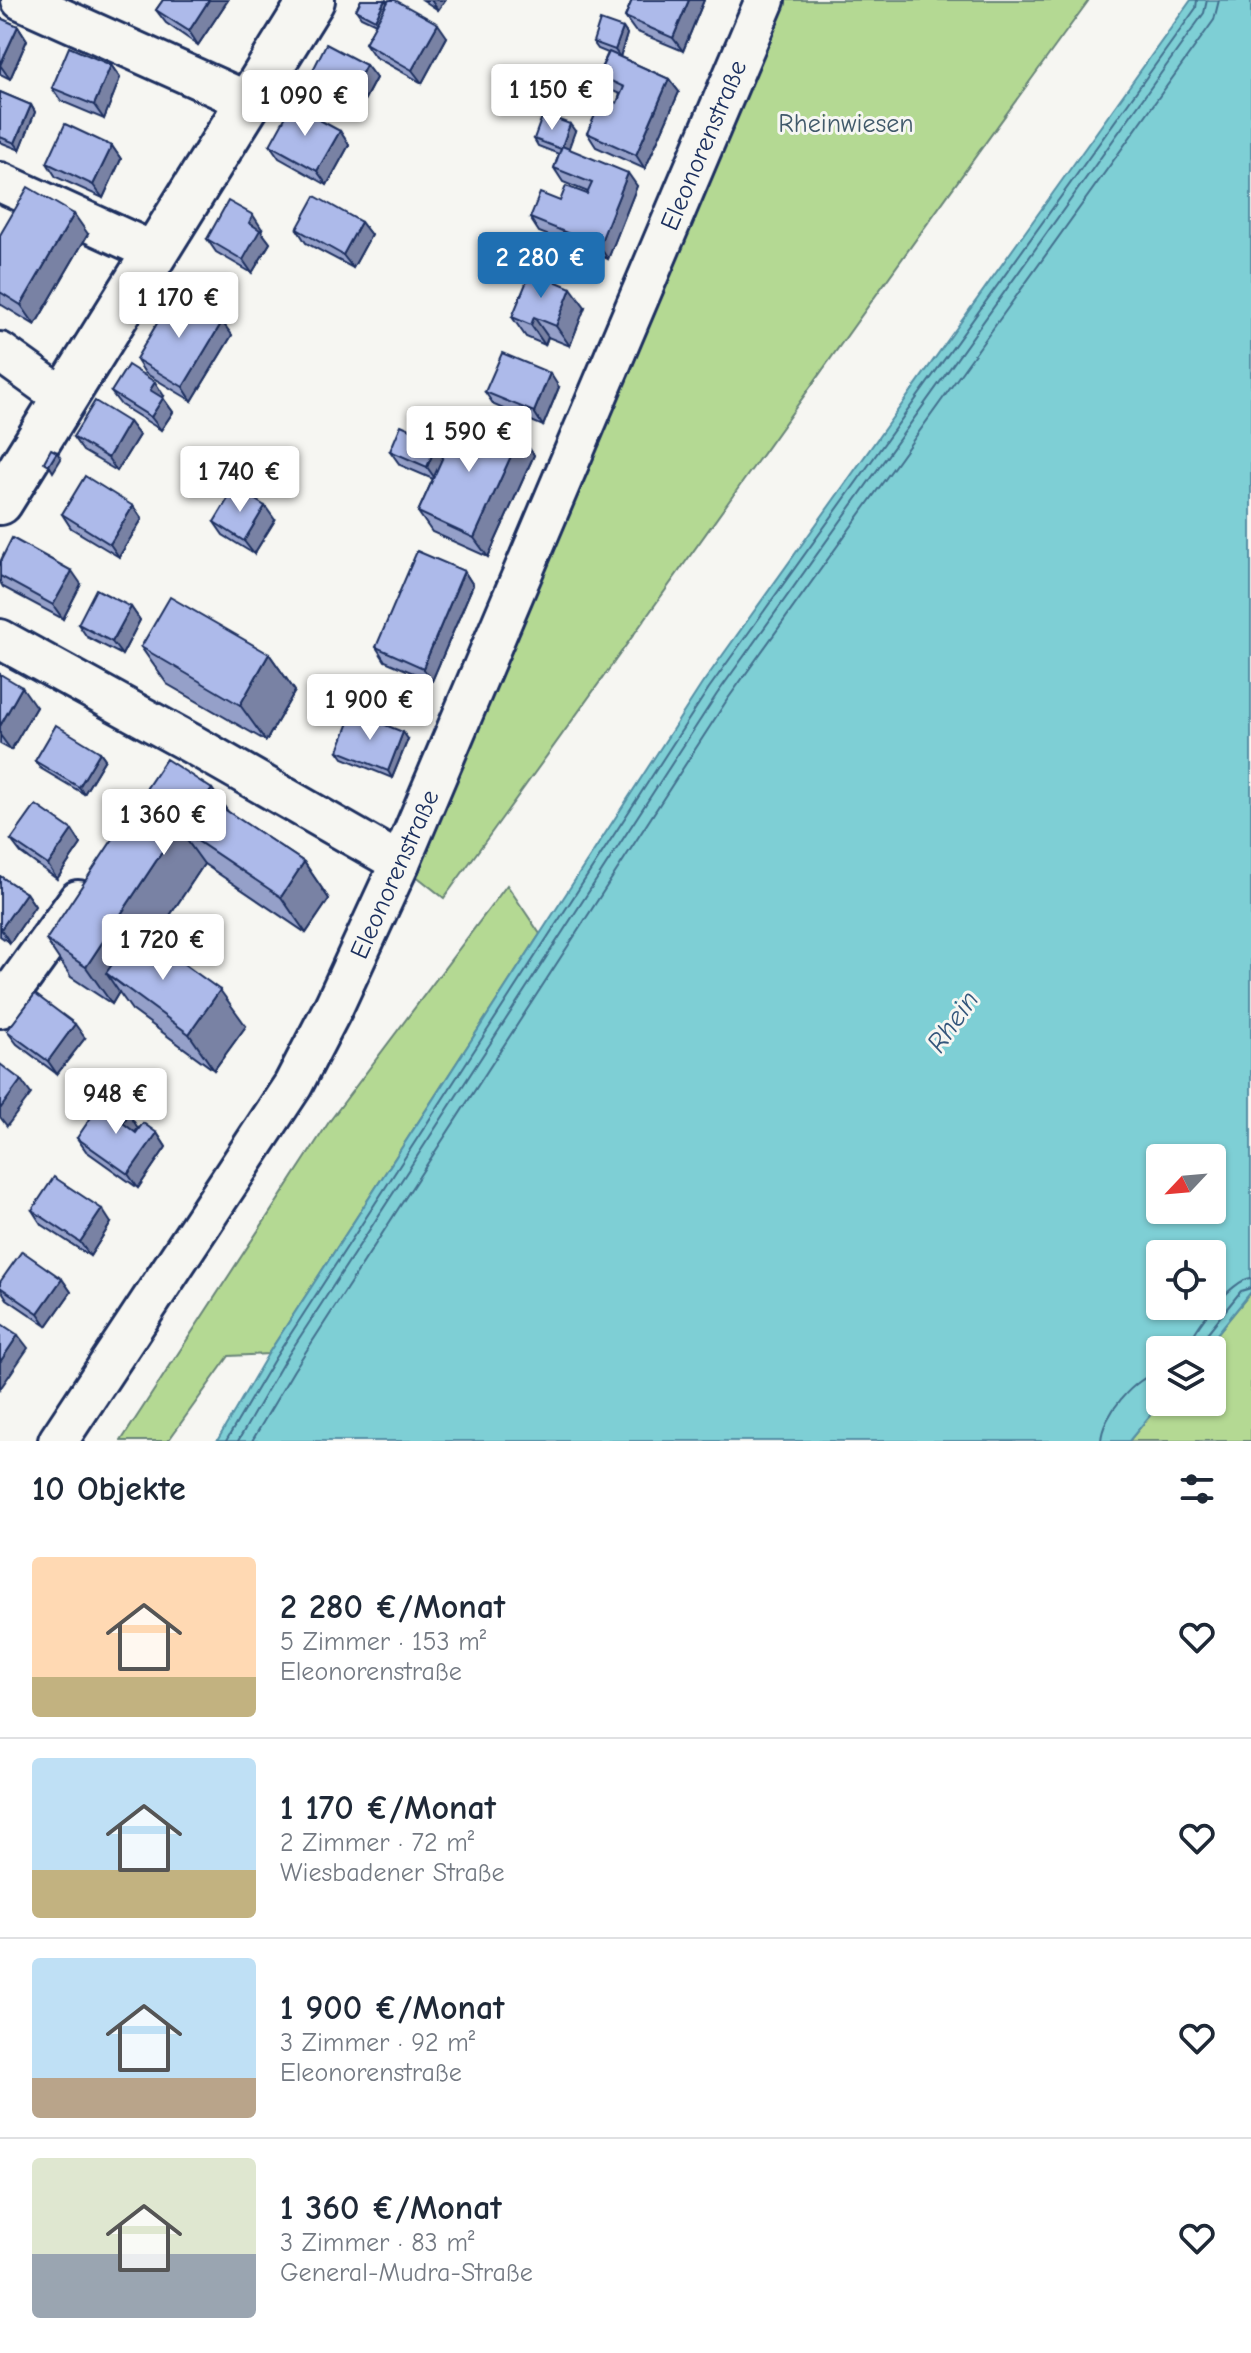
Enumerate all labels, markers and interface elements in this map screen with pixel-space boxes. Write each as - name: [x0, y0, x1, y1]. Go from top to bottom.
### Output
- street label: Eleonorenstraße: [655, 56, 753, 235]
- pin: 1 150 €: [478, 64, 626, 132]
- pin: 1 090 €: [231, 70, 379, 138]
- text: 1 150 €: [509, 75, 595, 105]
- text: 1 090 €: [260, 81, 350, 111]
- park label: Rheinwiesen: [778, 109, 914, 139]
- pin: 2 280 €: [467, 232, 615, 300]
- text: 2 280 €: [496, 243, 586, 273]
- pin: 1 170 €: [105, 272, 253, 340]
- text: 1 170 €: [137, 283, 221, 313]
- pin: 1 590 €: [395, 406, 543, 474]
- text: 1 590 €: [425, 417, 513, 447]
- pin: 1 740 €: [166, 446, 314, 514]
- text: 1 740 €: [198, 457, 282, 487]
- pin: 1 900 €: [296, 674, 444, 742]
- text: 1 900 €: [325, 685, 415, 715]
- street label: Eleonorenstraße: [344, 785, 446, 964]
- pin: 1 360 €: [90, 789, 238, 857]
- text: 1 360 €: [120, 800, 208, 830]
- pin: 1 720 €: [89, 914, 237, 982]
- text: 1 720 €: [120, 925, 206, 955]
- water label: Rhein: [920, 985, 985, 1058]
- pin: 948 €: [60, 1068, 172, 1136]
- text: 948 €: [83, 1079, 149, 1109]
- north arrow: [1146, 1144, 1226, 1224]
- map controls: [1146, 1144, 1226, 1416]
- button: locate: [1146, 1240, 1226, 1320]
- button: layers: [1146, 1336, 1226, 1416]
- icon: filters: [1175, 1467, 1219, 1511]
- text: 10 Objekte: [32, 1469, 186, 1509]
- text: 2 280 €/Monat: [280, 1587, 505, 1627]
- icon: home: [96, 1589, 192, 1685]
- icon: heart: [1175, 1615, 1219, 1659]
- text: 5 Zimmer · 153 m²: [280, 1627, 486, 1657]
- text: Eleonorenstraße: [280, 1657, 462, 1687]
- text: 1 170 €/Monat: [280, 1788, 496, 1828]
- icon: home: [96, 1790, 192, 1886]
- icon: heart: [1175, 1816, 1219, 1860]
- text: 2 Zimmer · 72 m²: [280, 1828, 474, 1858]
- text: Wiesbadener Straße: [280, 1858, 505, 1888]
- text: 1 900 €/Monat: [280, 1988, 504, 2028]
- icon: home: [96, 1990, 192, 2086]
- icon: heart: [1175, 2016, 1219, 2060]
- text: 3 Zimmer · 92 m²: [280, 2028, 475, 2058]
- text: Eleonorenstraße: [280, 2058, 462, 2088]
- text: 1 360 €/Monat: [280, 2188, 502, 2228]
- icon: home: [96, 2190, 192, 2286]
- icon: heart: [1175, 2216, 1219, 2260]
- text: 3 Zimmer · 83 m²: [280, 2228, 474, 2258]
- text: General-Mudra-Straße: [280, 2258, 533, 2288]

